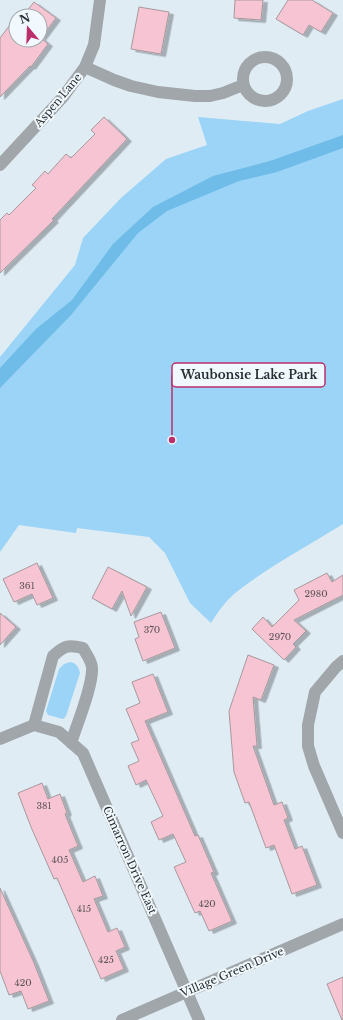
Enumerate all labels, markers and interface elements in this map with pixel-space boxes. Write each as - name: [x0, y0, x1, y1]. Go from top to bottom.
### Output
- north arrow: [8, 8, 48, 48]
- text: N: [18, 10, 33, 27]
- street label: Aspen Lane: [31, 70, 85, 131]
- callout: Waubonsie Lake Park: [172, 363, 325, 387]
- text: Waubonsie Lake Park: [179, 367, 319, 382]
- house number: 361: [19, 580, 35, 591]
- house number: 2980: [304, 588, 328, 599]
- house number: 370: [144, 624, 160, 635]
- house number: 2970: [269, 631, 291, 642]
- house number: 381: [36, 800, 52, 811]
- street label: Cimarron Drive East: [100, 804, 160, 917]
- house number: 405: [52, 854, 68, 865]
- house number: 420: [198, 898, 216, 909]
- house number: 415: [77, 903, 91, 914]
- street label: Village Green Drive: [177, 944, 286, 1001]
- house number: 425: [98, 954, 114, 965]
- house number: 420: [14, 977, 32, 988]

